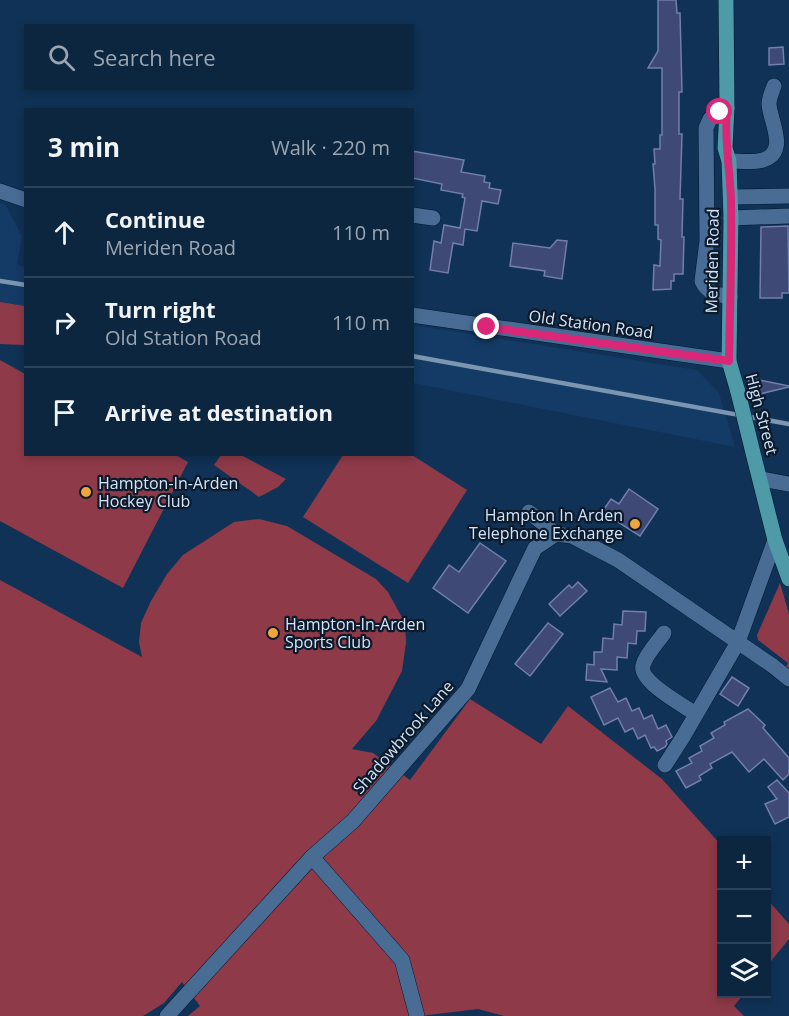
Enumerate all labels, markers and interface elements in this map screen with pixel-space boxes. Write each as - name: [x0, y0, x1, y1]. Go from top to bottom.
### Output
- search box: [24, 24, 414, 90]
- icon: search: [45, 41, 78, 74]
- text: Search here: [93, 42, 216, 72]
- route start: [706, 98, 732, 124]
- text: 3 min: [48, 129, 120, 165]
- text: Walk · 220 m: [271, 134, 390, 161]
- text: Continue: [105, 204, 205, 234]
- street label: Meriden Road: [700, 208, 724, 314]
- icon: ahead: [48, 216, 81, 249]
- text: 110 m: [332, 219, 390, 246]
- text: Meriden Road: [105, 234, 236, 261]
- text: Turn right: [105, 294, 216, 324]
- street label: Old Station Road: [527, 304, 655, 344]
- icon: right: [48, 306, 81, 339]
- text: 110 m: [332, 309, 390, 336]
- route end: [473, 313, 499, 339]
- text: Old Station Road: [105, 324, 262, 351]
- street label: High Street: [741, 371, 783, 457]
- icon: arrive: [48, 396, 81, 429]
- text: Arrive at destination: [105, 397, 333, 427]
- place label: Hampton-In-Arden Hockey Club: [98, 472, 238, 512]
- marker: Hampton-In-Arden Hockey Club: [79, 485, 93, 499]
- place label: Hampton In Arden Telephone Exchange: [469, 504, 623, 544]
- marker: Hampton In Arden Telephone Exchange: [628, 517, 642, 531]
- place label: Hampton-In-Arden Sports Club: [285, 613, 425, 653]
- marker: Hampton-In-Arden Sports Club: [266, 626, 280, 640]
- street label: Shadowbrook Lane: [348, 676, 458, 798]
- map controls: [717, 836, 771, 998]
- button: +: [717, 836, 771, 890]
- button: −: [717, 890, 771, 944]
- button: layers: [717, 944, 771, 998]

